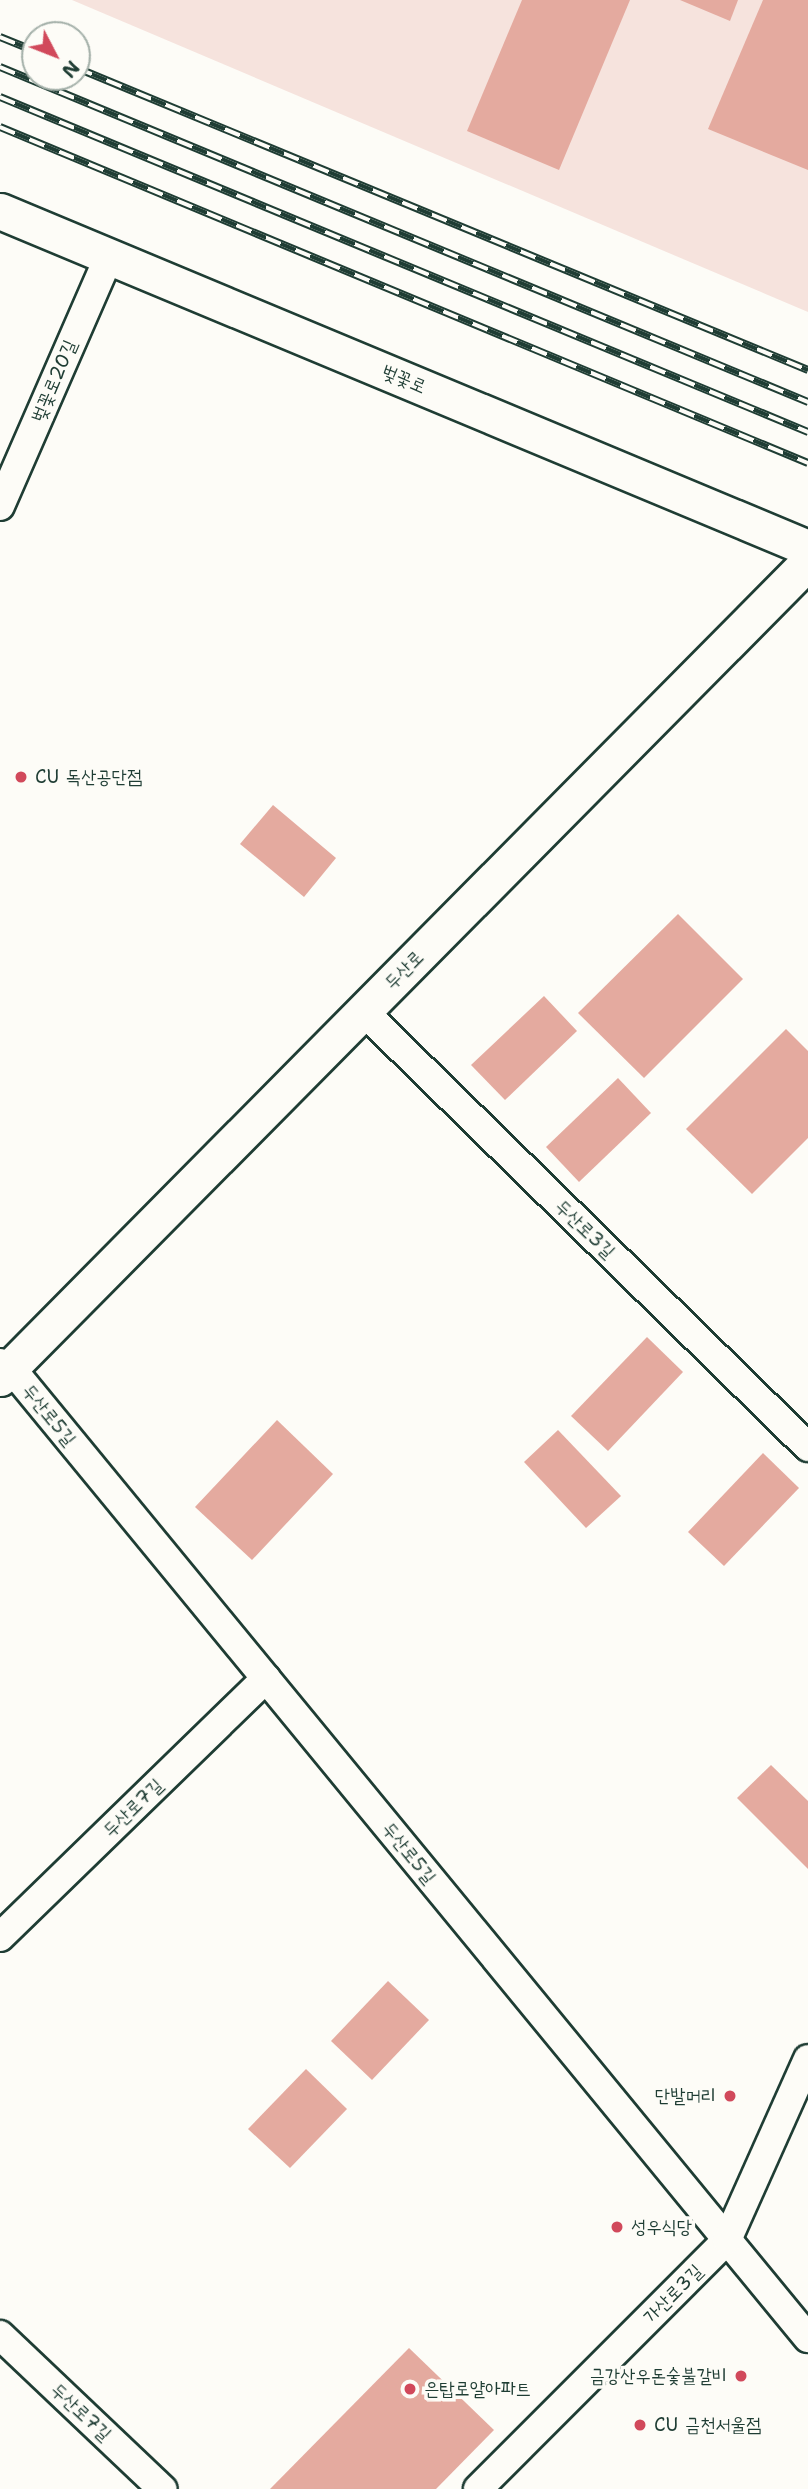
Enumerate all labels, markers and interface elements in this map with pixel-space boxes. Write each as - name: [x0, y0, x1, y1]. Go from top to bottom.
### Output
- north arrow: [21, 21, 91, 91]
- text: N: [56, 55, 85, 83]
- street label: 벚꽃로20길: [26, 336, 82, 426]
- street label: 벚꽃로: [378, 360, 430, 398]
- place label: CU 독산공단점: [35, 766, 142, 788]
- marker: CU 독산공단점: [13, 769, 29, 785]
- street label: 두산로: [380, 946, 428, 994]
- street label: 두산로3길: [550, 1195, 620, 1263]
- street label: 두산로5길: [17, 1380, 81, 1450]
- street label: 두산로7길: [98, 1774, 168, 1842]
- street label: 두산로5길: [377, 1818, 441, 1888]
- place label: 단발머리: [655, 2085, 716, 2107]
- marker: 단발머리: [722, 2088, 738, 2104]
- place label: 성우식당: [631, 2216, 692, 2238]
- marker: 성우식당: [609, 2219, 625, 2235]
- street label: 가산로3길: [639, 2260, 707, 2328]
- place label: 금강산우돈숯불갈비: [589, 2365, 727, 2387]
- marker: 금강산우돈숯불갈비: [733, 2368, 749, 2384]
- street label: 두산로7길: [46, 2378, 116, 2446]
- place label: 은탑로얄아파트: [424, 2378, 531, 2400]
- marker: 은탑로얄아파트: [402, 2381, 418, 2397]
- place label: CU 금천서울점: [654, 2414, 761, 2436]
- marker: CU 금천서울점: [632, 2417, 648, 2433]

